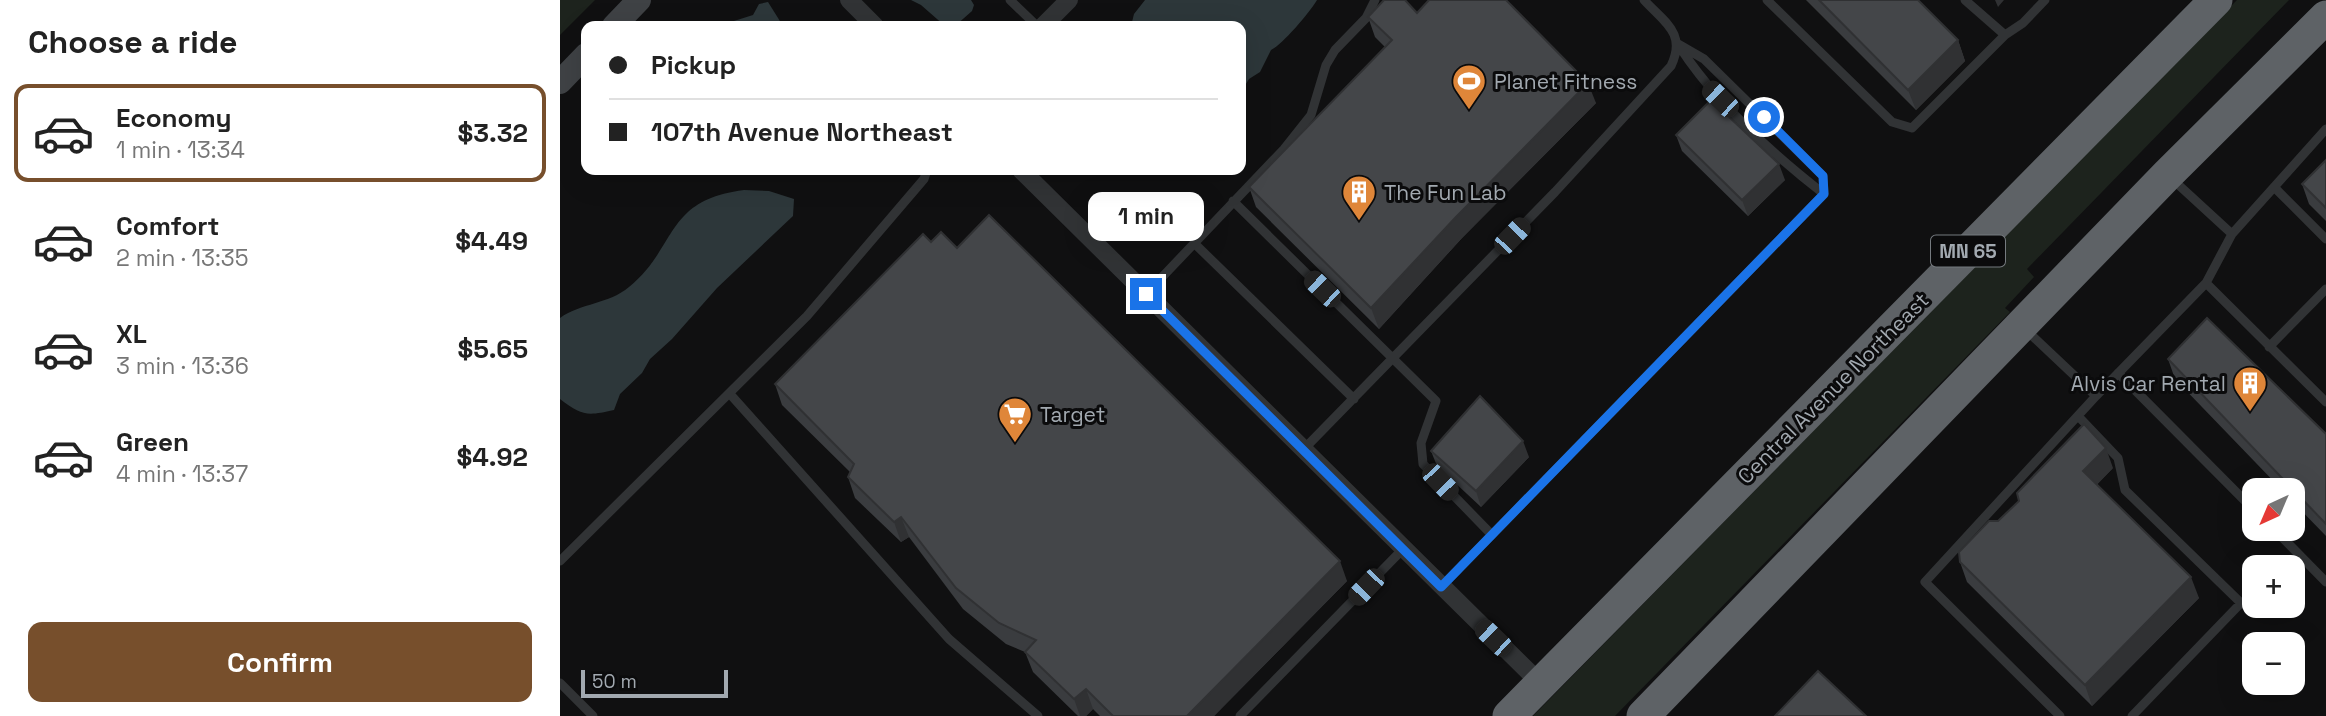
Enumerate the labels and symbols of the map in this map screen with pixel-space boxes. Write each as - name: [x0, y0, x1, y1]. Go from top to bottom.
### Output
- sports icon: Planet Fitness: [1450, 62, 1488, 111]
- place label: Planet Fitness: [1494, 68, 1637, 95]
- car: [1698, 77, 1743, 121]
- route start: [1748, 101, 1780, 133]
- building icon: The Fun Lab: [1340, 173, 1378, 222]
- place label: The Fun Lab: [1384, 179, 1507, 206]
- callout: 1 min: [1088, 192, 1204, 242]
- car: [1490, 214, 1535, 258]
- road number: MN 65: [1931, 235, 2005, 266]
- car: [1300, 267, 1345, 311]
- route end: [1130, 278, 1162, 310]
- street label: Central Avenue Northeast: [1732, 287, 1934, 489]
- building icon: Alvis Car Rental: [2231, 364, 2269, 413]
- place label: Alvis Car Rental: [2071, 370, 2226, 397]
- supermarket icon: Target: [996, 395, 1034, 444]
- place label: Target: [1040, 401, 1105, 428]
- car: [1418, 460, 1463, 504]
- north arrow: [2242, 478, 2305, 541]
- car: [1344, 565, 1389, 609]
- car: [1471, 616, 1516, 660]
- scale bar: [581, 667, 728, 699]

